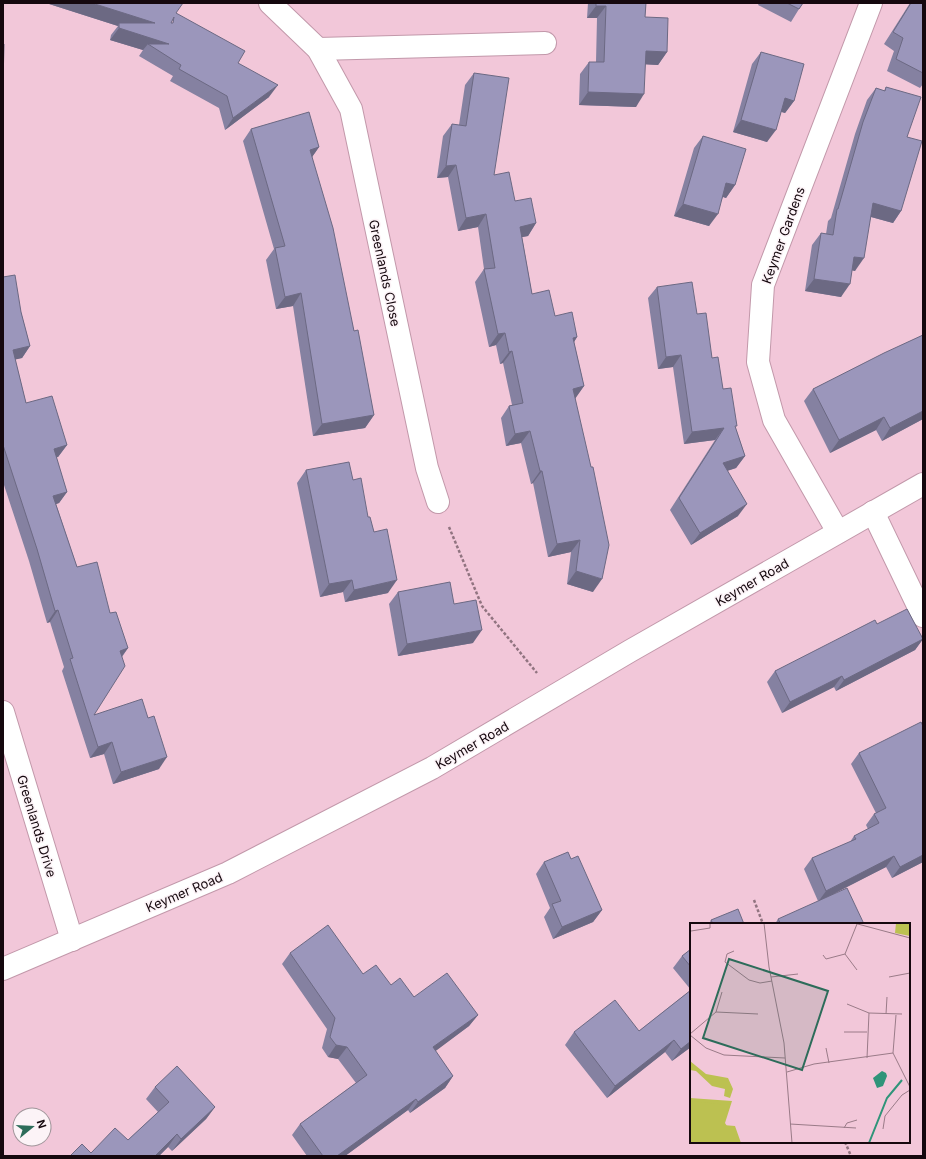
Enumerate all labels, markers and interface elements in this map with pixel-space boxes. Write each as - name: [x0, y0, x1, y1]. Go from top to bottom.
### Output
- street label: Keymer Gardens: [758, 184, 808, 286]
- street label: Greenlands Close: [366, 218, 404, 328]
- street label: Keymer Road: [713, 555, 791, 609]
- street label: Keymer Road: [433, 718, 511, 772]
- street label: Greenlands Drive: [14, 773, 60, 879]
- street label: Keymer Road: [143, 869, 225, 915]
- inset map: [690, 923, 910, 1143]
- north arrow: [12, 1107, 52, 1147]
- text: N: [34, 1118, 49, 1130]

